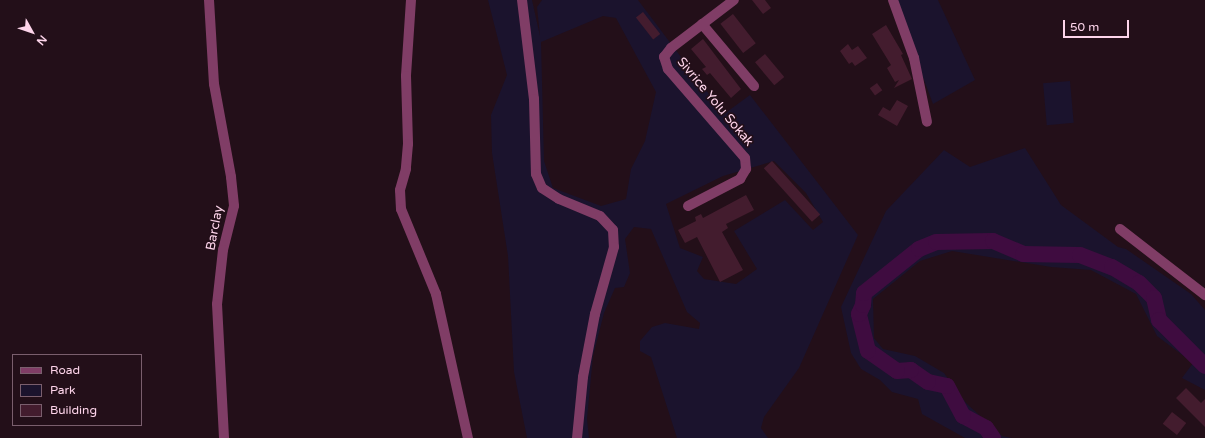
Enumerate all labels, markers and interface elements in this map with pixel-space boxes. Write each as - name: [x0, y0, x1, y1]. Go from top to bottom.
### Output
- north arrow: [12, 12, 52, 52]
- scale bar: [1065, 12, 1131, 38]
- text: 50 m: [1070, 20, 1099, 34]
- text: N: [34, 32, 49, 48]
- street label: Sivrice Yolu Sokak: [673, 55, 757, 149]
- street label: Barclay: [203, 204, 227, 252]
- legend: [12, 354, 142, 426]
- text: Road: [50, 363, 80, 377]
- text: Park: [50, 383, 76, 397]
- text: Building: [50, 403, 97, 417]

